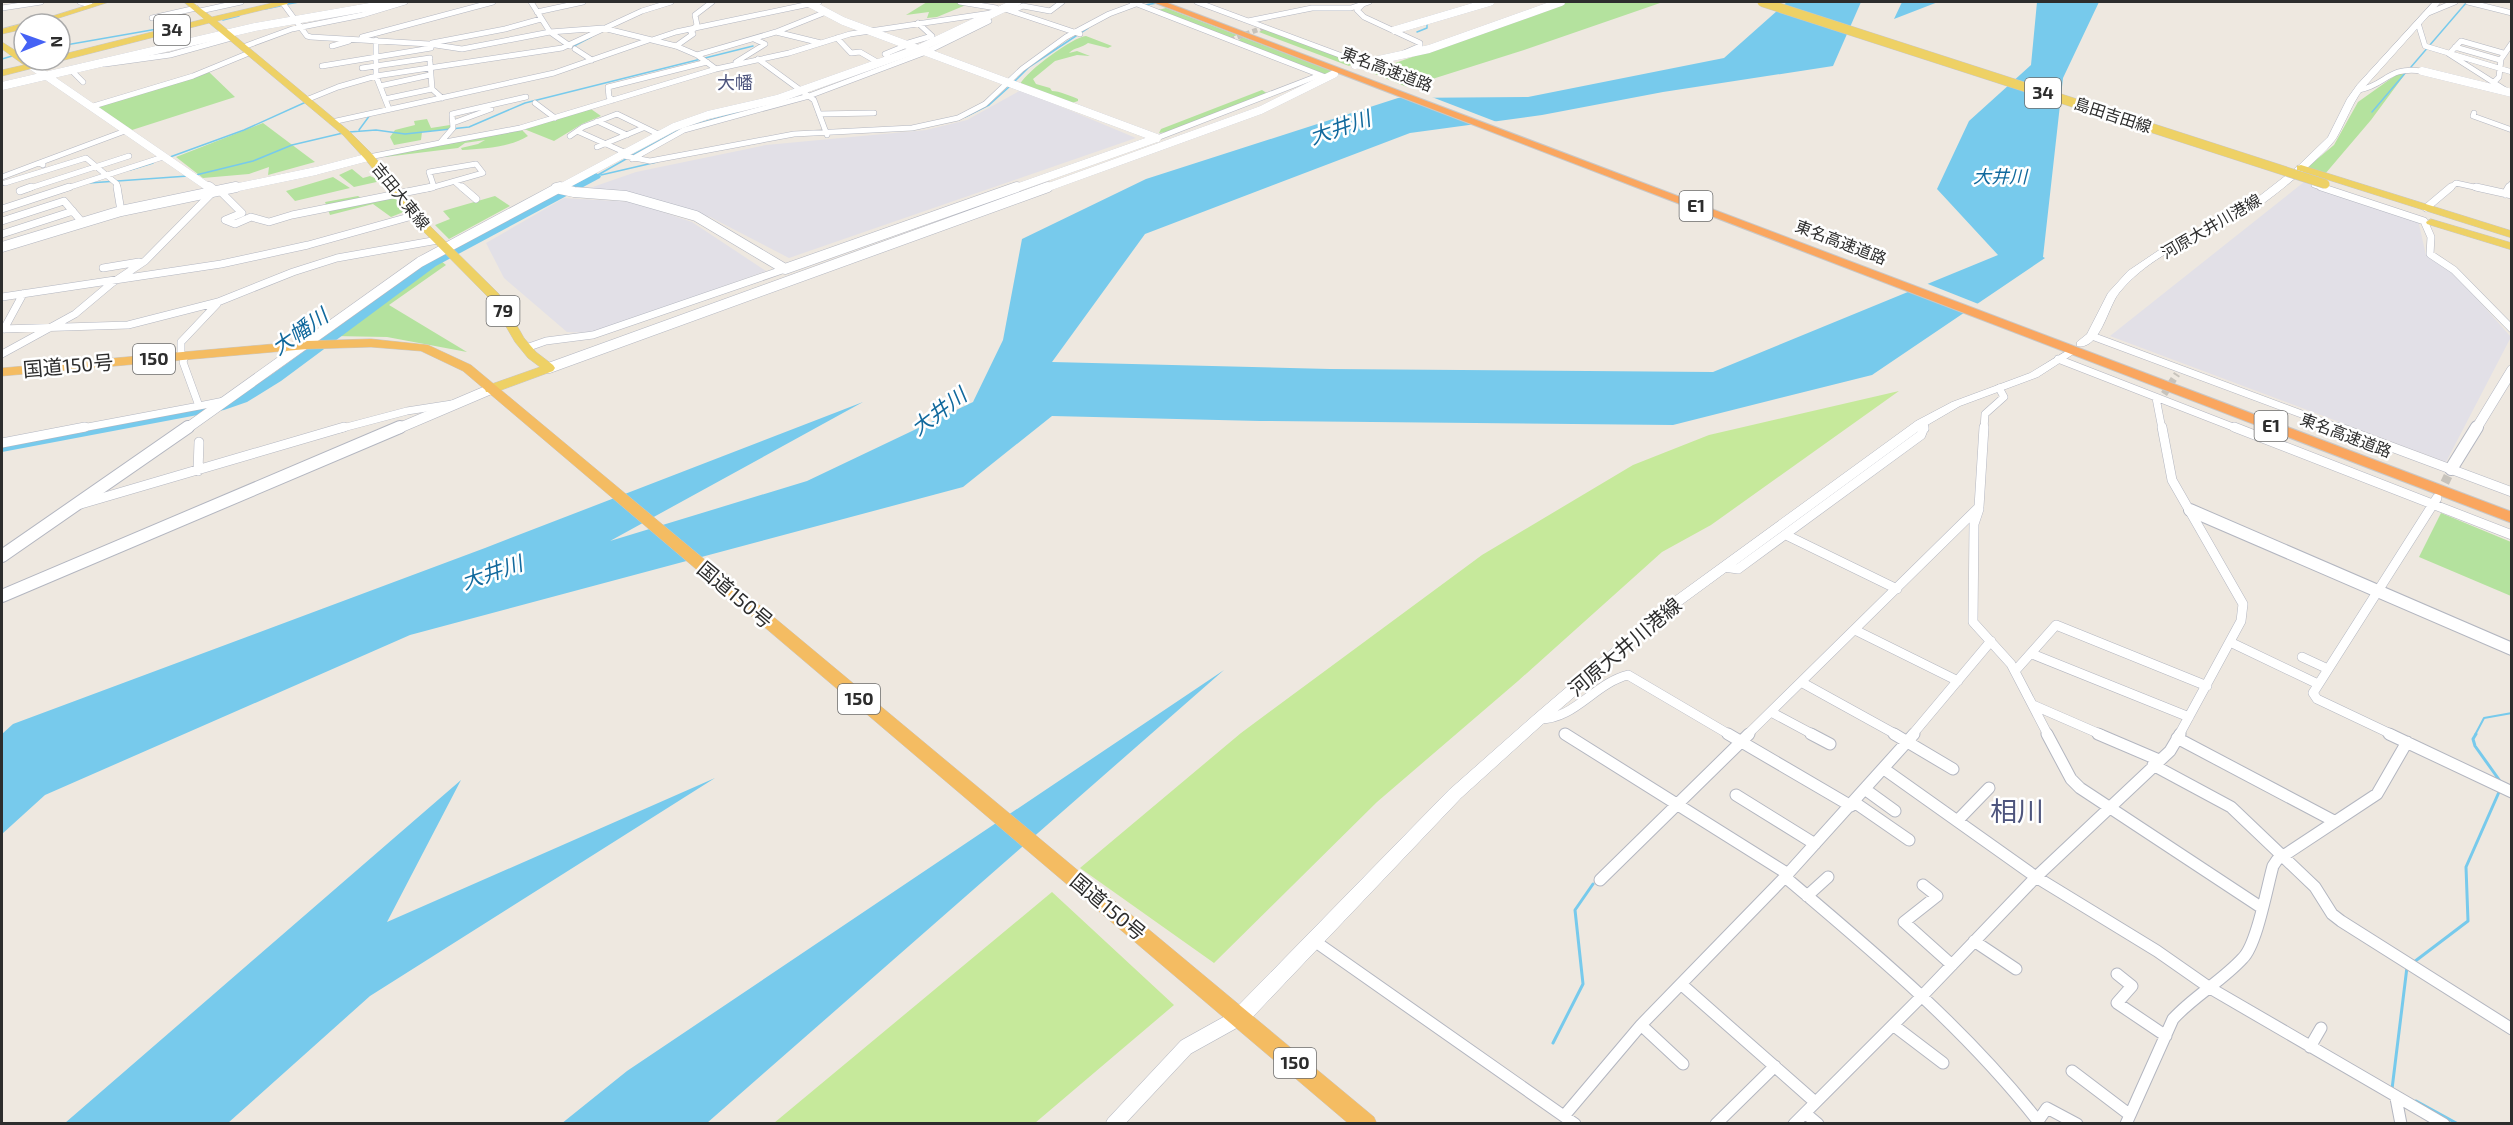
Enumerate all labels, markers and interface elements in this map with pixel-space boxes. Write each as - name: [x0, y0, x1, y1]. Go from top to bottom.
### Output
- north arrow: [12, 12, 72, 72]
- road number: 34: [154, 15, 190, 45]
- text: N: [48, 36, 67, 48]
- street label: 東名高速道路: [1339, 42, 1435, 95]
- district label: 大幡: [717, 71, 753, 93]
- road number: 34: [2025, 78, 2061, 108]
- street label: 島田吉田線: [2072, 93, 2154, 136]
- water label: 大井川: [1306, 104, 1375, 149]
- street label: 吉田大東線: [369, 159, 434, 233]
- water label: 大井川: [1973, 165, 2029, 187]
- street label: 河原大井川港線: [2157, 189, 2264, 262]
- road number: E1: [1680, 191, 1712, 221]
- street label: 東名高速道路: [1793, 215, 1889, 268]
- road number: 79: [486, 296, 520, 326]
- water label: 大幡川: [266, 301, 334, 359]
- road number: 150: [133, 344, 175, 374]
- street label: 国道150号: [22, 349, 114, 381]
- water label: 大井川: [905, 381, 972, 440]
- street label: 東名高速道路: [2298, 408, 2394, 461]
- road number: E1: [2254, 411, 2288, 441]
- water label: 大井川: [458, 549, 527, 594]
- street label: 国道150号: [693, 556, 778, 633]
- street label: 河原大井川港線: [1563, 592, 1686, 700]
- road number: 150: [838, 684, 880, 714]
- district label: 相川: [1990, 794, 2044, 826]
- street label: 国道150号: [1066, 868, 1151, 945]
- road number: 150: [1274, 1048, 1316, 1078]

